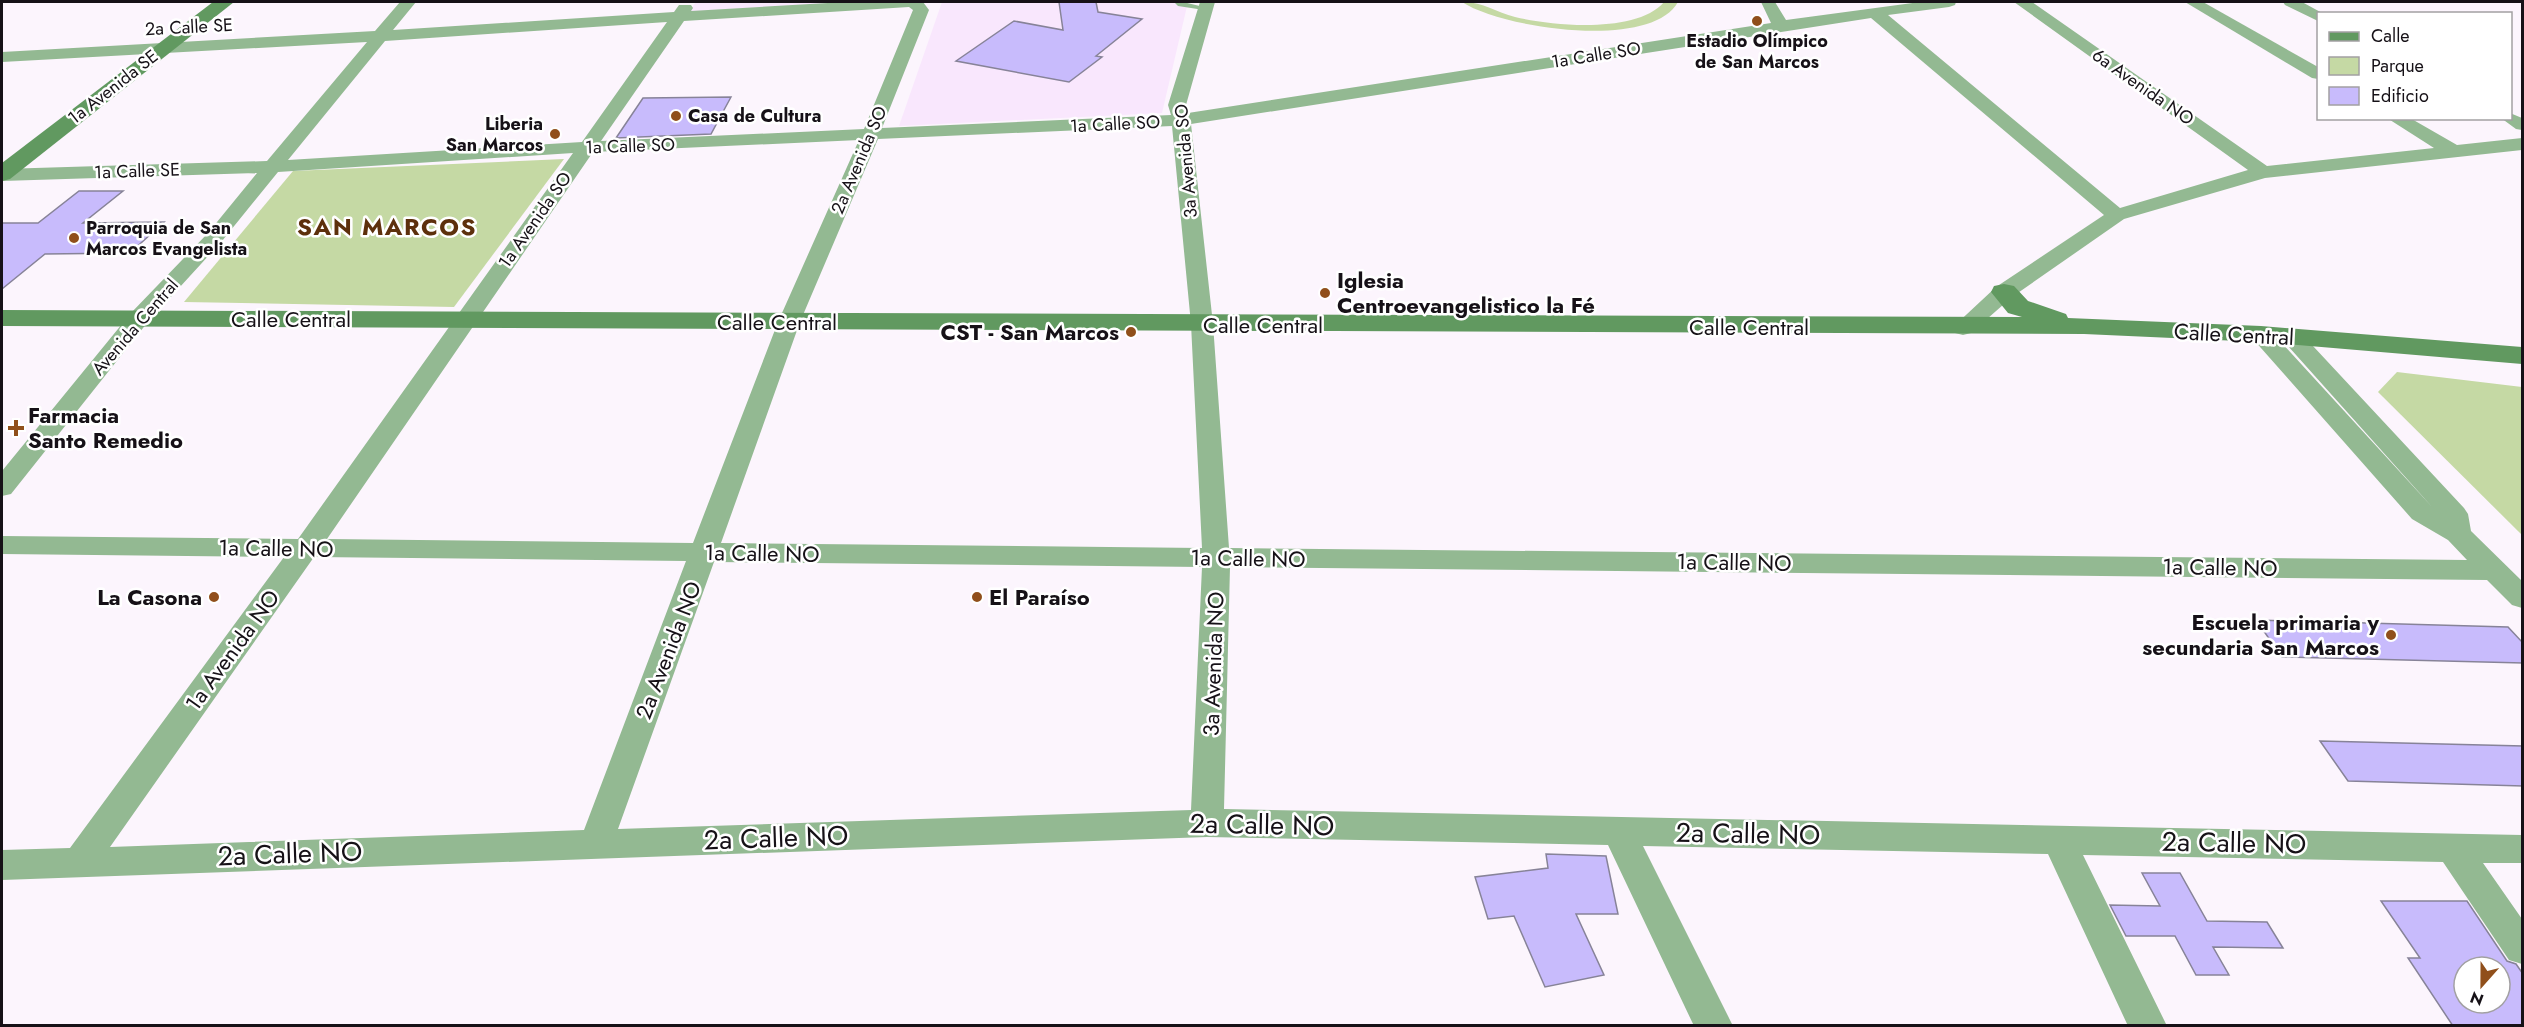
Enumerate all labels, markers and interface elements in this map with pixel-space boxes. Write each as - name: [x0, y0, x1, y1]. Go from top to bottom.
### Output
- street label: 2a Calle SE: [144, 12, 234, 42]
- legend: [2317, 12, 2512, 120]
- marker: Estadio Olímpico de San Marcos: [1750, 14, 1764, 28]
- text: Calle: [2371, 23, 2410, 49]
- place label: Estadio Olímpico de San Marcos: [1686, 28, 1828, 75]
- street label: 1a Calle SO: [1549, 35, 1643, 75]
- street label: 6a Avenida NO: [2087, 42, 2199, 132]
- street label: 1a Avenida SE: [62, 43, 164, 131]
- text: Parque: [2371, 53, 2424, 79]
- text: Edificio: [2371, 83, 2429, 109]
- street label: 2a Avenida SO: [825, 102, 893, 218]
- place label: Casa de Cultura: [688, 103, 821, 129]
- street label: 3a Avenida SO: [1168, 103, 1204, 219]
- marker: Casa de Cultura: [669, 109, 683, 123]
- street label: 1a Calle SO: [1069, 109, 1161, 139]
- place label: Liberia San Marcos: [446, 111, 543, 158]
- marker: Liberia San Marcos: [548, 127, 562, 141]
- street label: 1a Calle SO: [584, 131, 676, 161]
- street label: 1a Calle SE: [94, 157, 180, 185]
- street label: 1a Avenida SO: [492, 166, 578, 274]
- district label: SAN MARCOS: [297, 209, 477, 244]
- place label: Parroquia de San Marcos Evangelista: [86, 215, 247, 262]
- marker: Parroquia de San Marcos Evangelista: [67, 231, 81, 245]
- place label: Iglesia Centroevangelistico la Fé: [1337, 264, 1595, 321]
- street label: Avenida Central: [86, 273, 184, 381]
- marker: Iglesia Centroevangelistico la Fé: [1318, 286, 1332, 300]
- street label: Calle Central: [231, 303, 351, 335]
- street label: Calle Central: [717, 306, 837, 338]
- street label: Calle Central: [1203, 309, 1323, 341]
- street label: Calle Central: [1689, 311, 1809, 343]
- street label: Calle Central: [2173, 315, 2295, 353]
- place label: CST - San Marcos: [940, 316, 1119, 348]
- marker: CST - San Marcos: [1124, 325, 1138, 339]
- place label: Farmacia Santo Remedio: [28, 399, 183, 456]
- marker: Farmacia Santo Remedio: [9, 421, 23, 435]
- street label: 1a Calle NO: [218, 531, 334, 565]
- street label: 1a Calle NO: [704, 536, 820, 570]
- street label: 1a Calle NO: [1190, 541, 1306, 575]
- street label: 1a Calle NO: [1676, 545, 1792, 579]
- street label: 1a Calle NO: [2162, 550, 2278, 584]
- street label: 2a Avenida NO: [627, 576, 709, 724]
- place label: La Casona: [97, 581, 202, 613]
- place label: El Paraíso: [989, 581, 1090, 613]
- street label: 1a Avenida NO: [177, 583, 287, 717]
- marker: La Casona: [207, 590, 221, 604]
- marker: El Paraíso: [970, 590, 984, 604]
- street label: 3a Avenida NO: [1194, 591, 1232, 737]
- place label: Escuela primaria y secundaria San Marcos: [2142, 606, 2380, 663]
- marker: Escuela primaria y secundaria San Marcos: [2384, 628, 2398, 642]
- street label: 2a Calle NO: [1189, 804, 1335, 845]
- street label: 2a Calle NO: [1675, 813, 1821, 854]
- street label: 2a Calle NO: [703, 815, 849, 860]
- street label: 2a Calle NO: [2161, 822, 2307, 863]
- street label: 2a Calle NO: [217, 831, 363, 876]
- north arrow: [2452, 955, 2512, 1015]
- text: N: [2467, 986, 2487, 1012]

